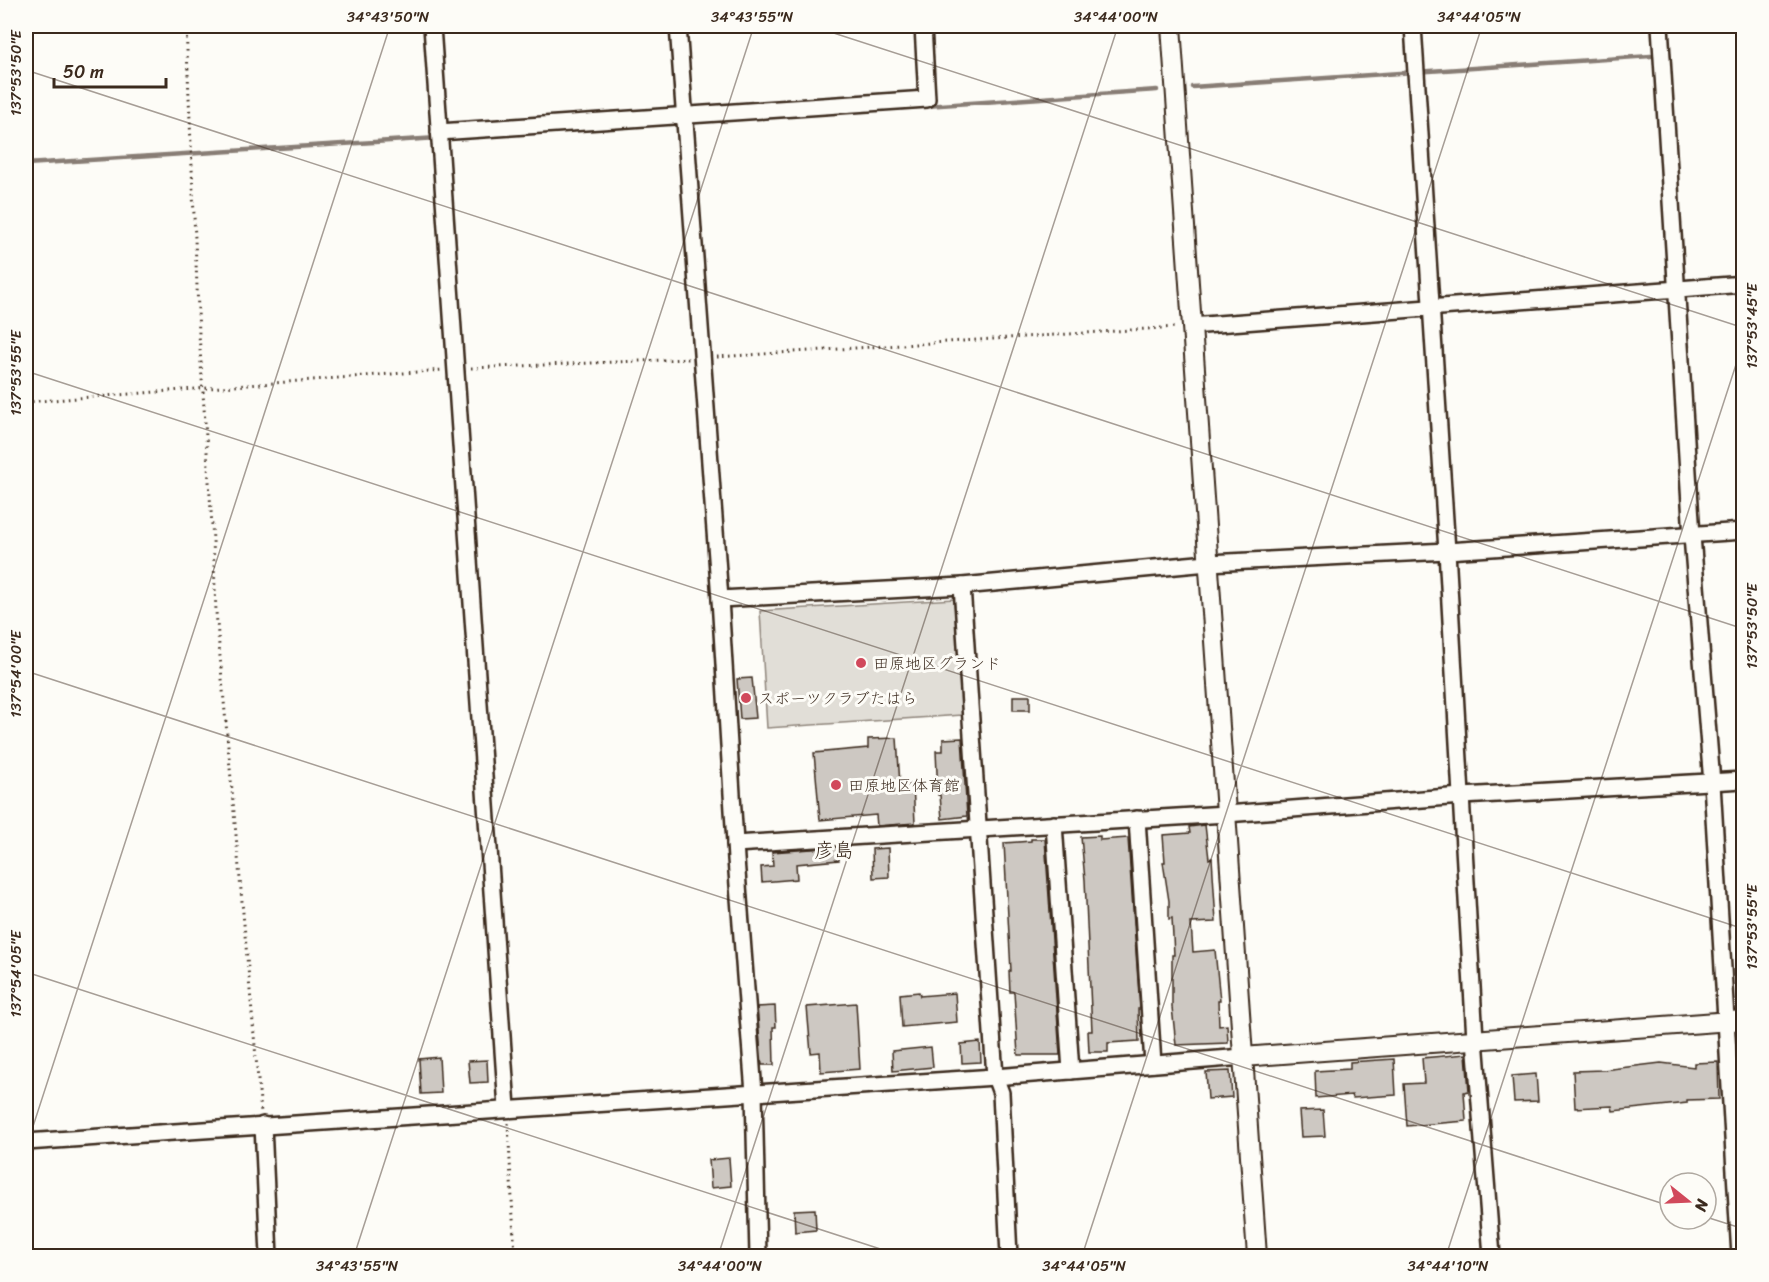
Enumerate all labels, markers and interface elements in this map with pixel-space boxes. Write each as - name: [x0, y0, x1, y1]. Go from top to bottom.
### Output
- text: 34°43'50"N: [347, 4, 430, 30]
- text: 34°43'55"N: [711, 4, 794, 30]
- text: 34°44'00"N: [1074, 4, 1159, 30]
- text: 34°44'05"N: [1437, 4, 1521, 30]
- text: 137°53'50"E: [3, 28, 29, 116]
- scale bar: [54, 51, 166, 89]
- text: 50 m: [63, 56, 104, 88]
- text: 137°53'45"E: [1739, 281, 1765, 369]
- text: 137°53'55"E: [3, 329, 29, 416]
- text: 137°53'50"E: [1739, 581, 1765, 669]
- text: 137°54'00"E: [3, 629, 29, 718]
- place label: 田原地区グランド: [873, 649, 1001, 678]
- marker: 田原地区グランド: [854, 656, 868, 670]
- place label: スポーツクラブたはら: [758, 684, 918, 713]
- marker: スポーツクラブたはら: [739, 691, 753, 705]
- place label: 田原地区体育館: [848, 771, 960, 800]
- marker: 田原地区体育館: [829, 778, 843, 792]
- district label: 彦島: [814, 833, 854, 868]
- text: 137°53'55"E: [1739, 883, 1765, 970]
- text: 137°54'05"E: [3, 929, 29, 1017]
- north arrow: [1658, 1171, 1718, 1231]
- text: N: [1686, 1195, 1718, 1216]
- text: 34°43'55"N: [316, 1253, 399, 1279]
- text: 34°44'00"N: [678, 1253, 763, 1279]
- text: 34°44'05"N: [1042, 1253, 1126, 1279]
- text: 34°44'10"N: [1408, 1253, 1489, 1279]

